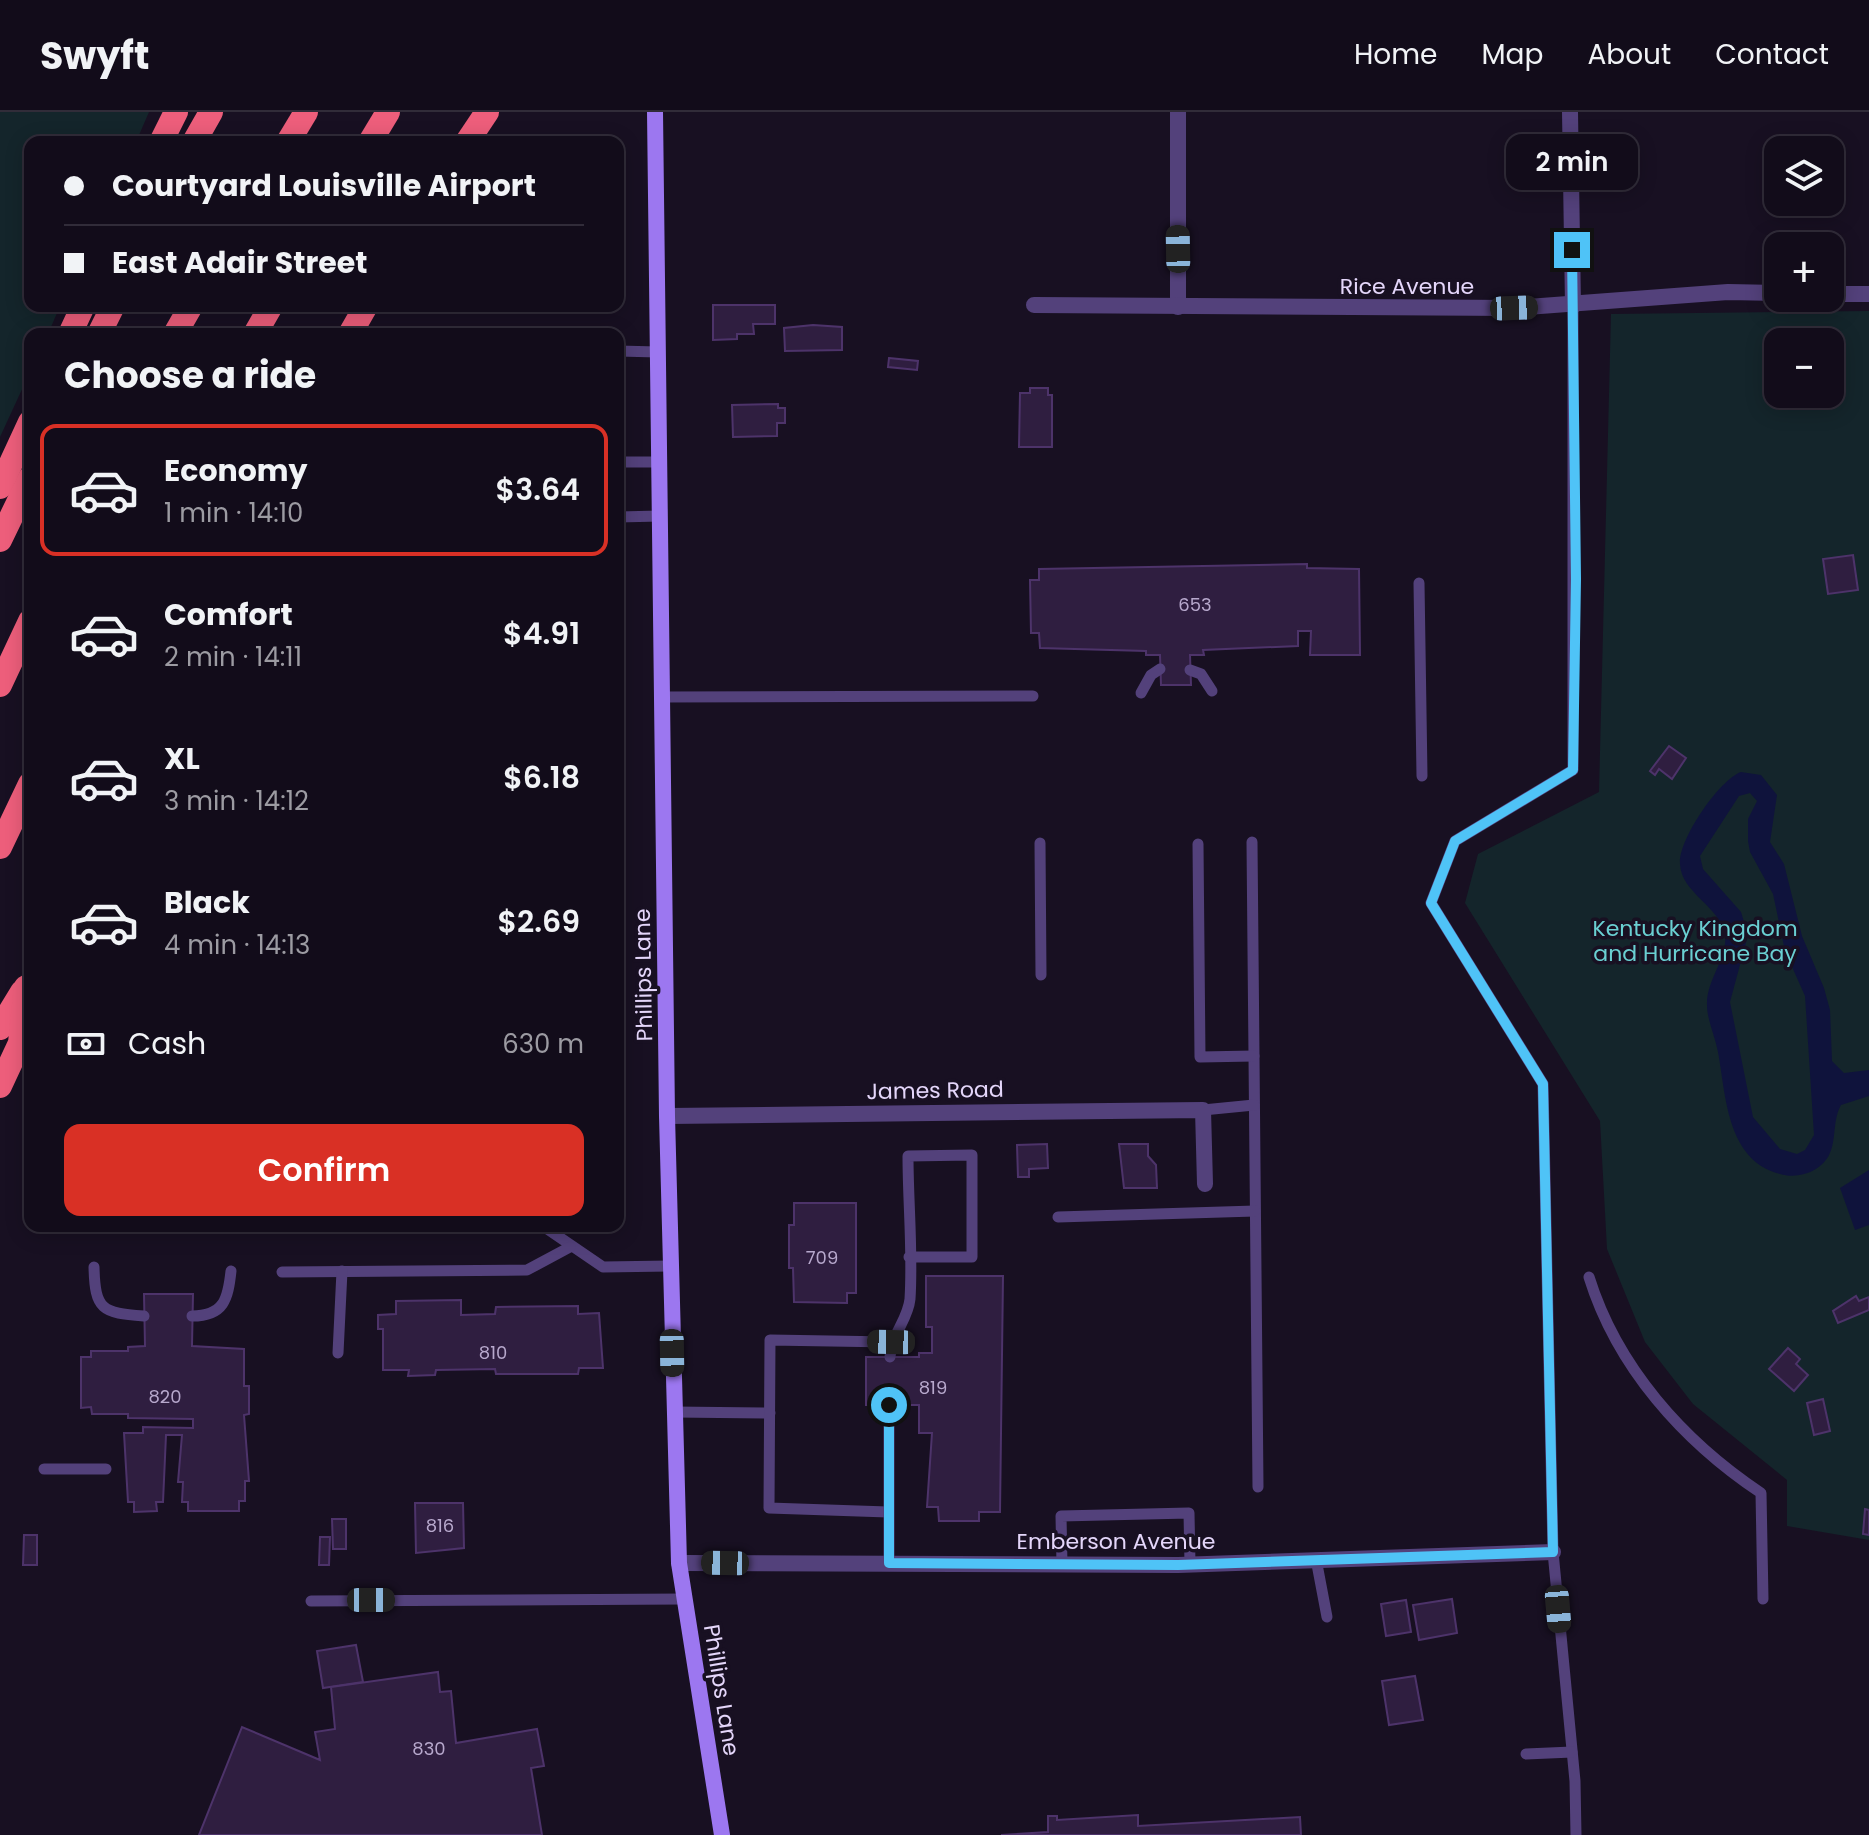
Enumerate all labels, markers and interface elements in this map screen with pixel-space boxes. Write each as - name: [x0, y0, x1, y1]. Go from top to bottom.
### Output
- text: Swyft: [40, 29, 149, 82]
- text: Home: [1354, 35, 1437, 74]
- text: Map: [1481, 35, 1543, 74]
- text: About: [1587, 35, 1671, 74]
- text: Contact: [1715, 35, 1829, 74]
- callout: 2 min: [1506, 134, 1638, 190]
- map controls: [1764, 136, 1844, 408]
- button: layers: [1764, 136, 1844, 216]
- text: 2 min: [1536, 144, 1608, 180]
- text: Courtyard Louisville Airport: [112, 164, 536, 207]
- car: [1166, 225, 1190, 273]
- route end: [1554, 232, 1590, 268]
- button: +: [1764, 232, 1844, 312]
- text: East Adair Street: [112, 241, 367, 284]
- street label: Rice Avenue: [1340, 271, 1474, 302]
- car: [1490, 295, 1538, 321]
- button: −: [1764, 328, 1844, 408]
- text: Choose a ride: [64, 350, 316, 401]
- text: Economy: [164, 449, 308, 492]
- icon: car: [68, 454, 140, 526]
- text: $3.64: [496, 468, 580, 511]
- text: 1 min · 14:10: [164, 495, 303, 531]
- house number: 653: [1178, 592, 1212, 617]
- text: Comfort: [164, 593, 293, 636]
- icon: car: [68, 598, 140, 670]
- text: $4.91: [503, 612, 580, 655]
- text: 2 min · 14:11: [164, 639, 302, 675]
- text: XL: [164, 737, 200, 780]
- icon: car: [68, 742, 140, 814]
- text: $6.18: [503, 756, 580, 799]
- text: 3 min · 14:12: [164, 783, 309, 819]
- text: Black: [164, 881, 250, 924]
- icon: car: [68, 886, 140, 958]
- text: $2.69: [497, 900, 580, 943]
- street label: Phillips Lane: [627, 908, 660, 1042]
- park label: Kentucky Kingdom and Hurricane Bay: [1592, 913, 1798, 969]
- text: 4 min · 14:13: [164, 927, 310, 963]
- icon: cash: [64, 1022, 108, 1066]
- text: Cash: [128, 1022, 206, 1065]
- text: 630 m: [502, 1026, 584, 1062]
- street label: James Road: [866, 1074, 1004, 1107]
- button: Confirm: [64, 1124, 584, 1216]
- house number: 709: [806, 1245, 838, 1270]
- car: [660, 1329, 684, 1377]
- car: [867, 1330, 915, 1354]
- house number: 810: [479, 1340, 507, 1365]
- house number: 819: [919, 1375, 947, 1400]
- house number: 820: [148, 1384, 182, 1409]
- route start: [871, 1387, 907, 1423]
- house number: 816: [426, 1513, 454, 1538]
- street label: Emberson Avenue: [1017, 1526, 1215, 1557]
- car: [701, 1551, 749, 1575]
- car: [1544, 1584, 1572, 1634]
- car: [347, 1588, 395, 1612]
- street label: Phillips Lane: [696, 1622, 747, 1758]
- house number: 830: [412, 1736, 446, 1761]

